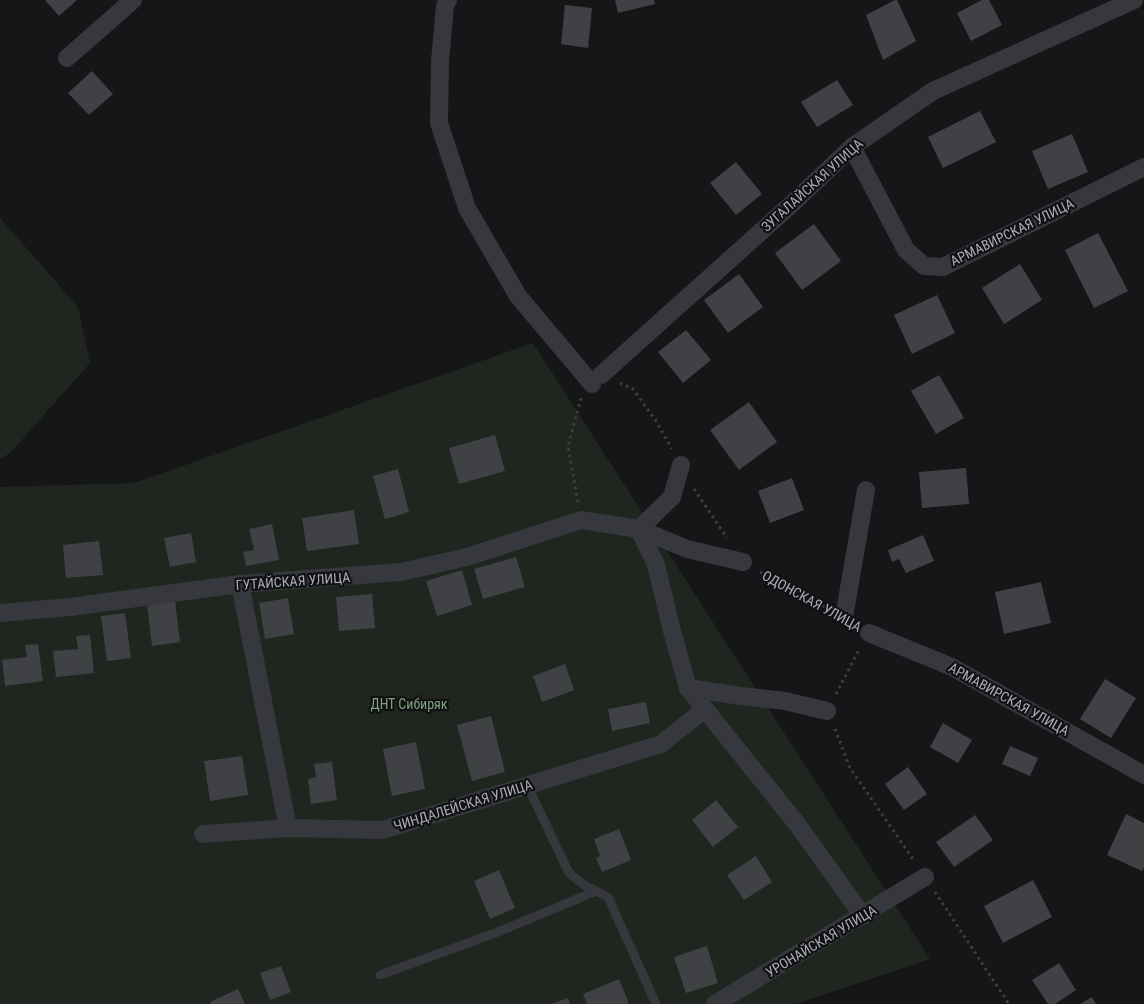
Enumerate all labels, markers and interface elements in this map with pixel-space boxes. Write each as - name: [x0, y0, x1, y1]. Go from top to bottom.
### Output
- street label: ЗУГАЛАЙСКАЯ УЛИЦА: [758, 135, 866, 235]
- street label: АРМАВИРСКАЯ УЛИЦА: [948, 195, 1076, 269]
- street label: ОДОНСКАЯ УЛИЦА: [760, 567, 864, 635]
- street label: ГУТАЙСКАЯ УЛИЦА: [235, 569, 351, 593]
- street label: АРМАВИРСКАЯ УЛИЦА: [946, 659, 1072, 739]
- park label: ДНТ Сибиряк: [370, 696, 448, 712]
- street label: ЧИНДАЛЕЙСКАЯ УЛИЦА: [392, 776, 534, 834]
- street label: УРОНАЙСКАЯ УЛИЦА: [763, 902, 879, 980]

